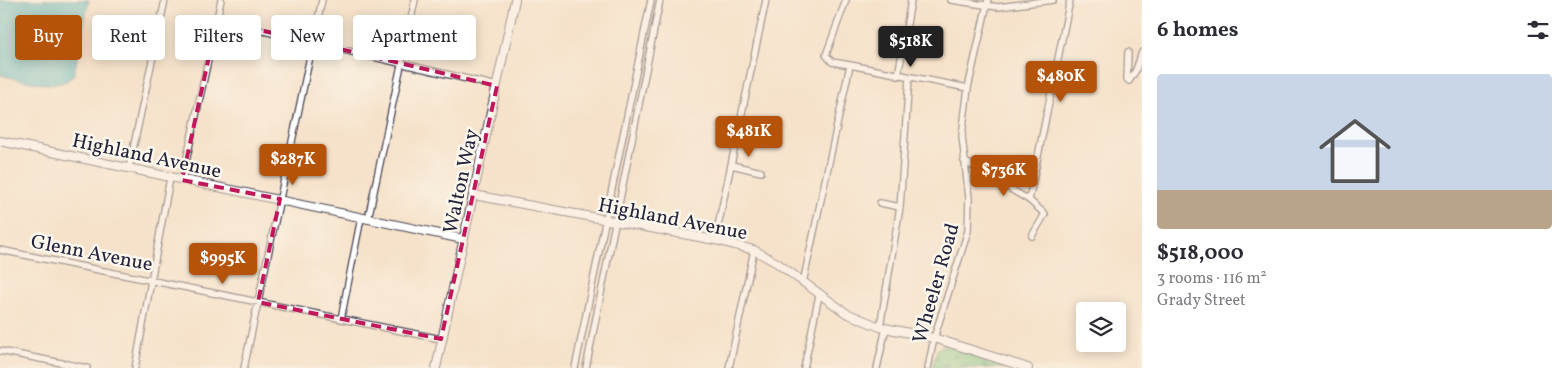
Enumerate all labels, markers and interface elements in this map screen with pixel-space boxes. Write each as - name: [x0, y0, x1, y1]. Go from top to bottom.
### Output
- chip: Buy: [15, 15, 82, 60]
- chip: Rent: [92, 15, 165, 60]
- chip: Filters: [175, 15, 261, 60]
- chip: New: [271, 15, 343, 60]
- chip: Apartment: [353, 15, 476, 60]
- text: 6 homes: [1157, 16, 1238, 45]
- icon: filters: [1524, 16, 1552, 44]
- pin: $518K: [876, 26, 946, 68]
- text: $518K: [889, 31, 933, 53]
- pin: $480K: [1026, 61, 1096, 103]
- text: $480K: [1037, 66, 1085, 88]
- icon: home: [1310, 106, 1400, 196]
- pin: $481K: [714, 116, 784, 158]
- text: $481K: [726, 121, 772, 143]
- street label: Walton Way: [437, 126, 487, 236]
- street label: Highland Avenue: [69, 127, 224, 186]
- pin: $287K: [258, 144, 328, 186]
- text: $287K: [270, 149, 316, 171]
- pin: $736K: [969, 154, 1039, 197]
- text: $736K: [982, 160, 1026, 182]
- street label: Highland Avenue: [595, 192, 750, 248]
- street label: Wheeler Road: [906, 220, 967, 347]
- street label: Glenn Avenue: [28, 228, 155, 279]
- text: $518,000: [1157, 239, 1244, 268]
- pin: $995K: [188, 242, 258, 285]
- text: $995K: [200, 248, 246, 270]
- text: 3 rooms · 116 m²: [1157, 268, 1266, 290]
- text: Grady Street: [1157, 290, 1246, 312]
- map controls: [1076, 302, 1126, 352]
- button: layers: [1076, 302, 1126, 352]

